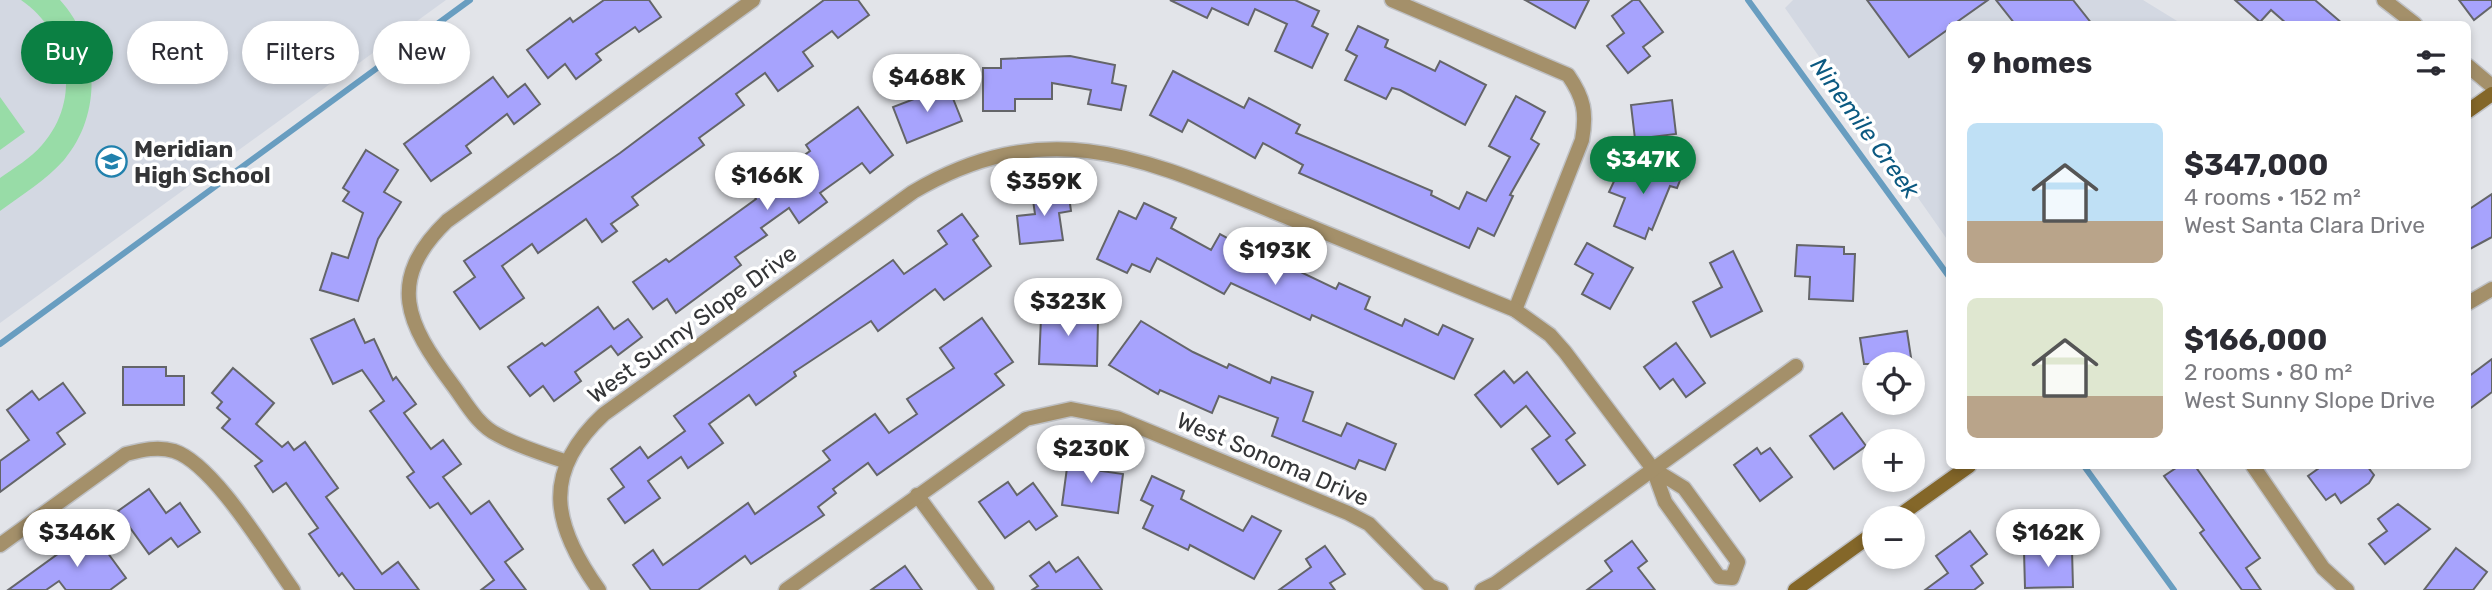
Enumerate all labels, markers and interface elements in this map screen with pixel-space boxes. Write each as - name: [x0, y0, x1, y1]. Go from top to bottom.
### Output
- chip: Buy: [21, 21, 113, 84]
- chip: Rent: [127, 21, 228, 84]
- chip: Filters: [242, 21, 359, 84]
- chip: New: [373, 21, 470, 84]
- icon: filters: [2412, 44, 2450, 82]
- text: 9 homes: [1967, 45, 2092, 81]
- water label: Ninemile Creek: [1805, 52, 1926, 204]
- pin: $468K: [878, 54, 976, 114]
- text: $468K: [889, 63, 965, 91]
- place label: Meridian High School: [134, 135, 271, 189]
- pin: $347K: [1594, 136, 1692, 196]
- school or university icon: Meridian High School: [94, 145, 128, 179]
- text: $347K: [1606, 145, 1680, 173]
- text: $347,000: [2184, 147, 2328, 183]
- icon: home: [2023, 151, 2107, 235]
- pin: $166K: [718, 152, 816, 212]
- pin: $359K: [995, 158, 1093, 218]
- text: $166K: [731, 161, 803, 189]
- text: $359K: [1006, 167, 1082, 195]
- text: 4 rooms · 152 m²: [2184, 183, 2361, 211]
- text: West Santa Clara Drive: [2184, 211, 2425, 239]
- pin: $193K: [1226, 228, 1324, 287]
- text: $193K: [1239, 236, 1311, 264]
- street label: West Sunny Slope Drive: [582, 239, 802, 409]
- pin: $323K: [1019, 278, 1117, 338]
- text: $323K: [1030, 287, 1106, 315]
- text: $166,000: [2184, 322, 2327, 358]
- icon: home: [2023, 326, 2107, 410]
- map controls: [1862, 352, 1925, 569]
- button: locate: [1862, 352, 1925, 415]
- text: 2 rooms · 80 m²: [2184, 358, 2352, 386]
- text: West Sunny Slope Drive: [2184, 386, 2435, 414]
- street label: West Sonoma Drive: [1173, 406, 1373, 512]
- pin: $230K: [1042, 426, 1140, 485]
- button: +: [1862, 429, 1925, 492]
- text: $230K: [1053, 434, 1129, 462]
- button: −: [1862, 506, 1925, 569]
- pin: $346K: [28, 510, 126, 569]
- pin: $162K: [1999, 510, 2097, 569]
- text: $346K: [39, 518, 115, 546]
- text: $162K: [2012, 518, 2084, 546]

